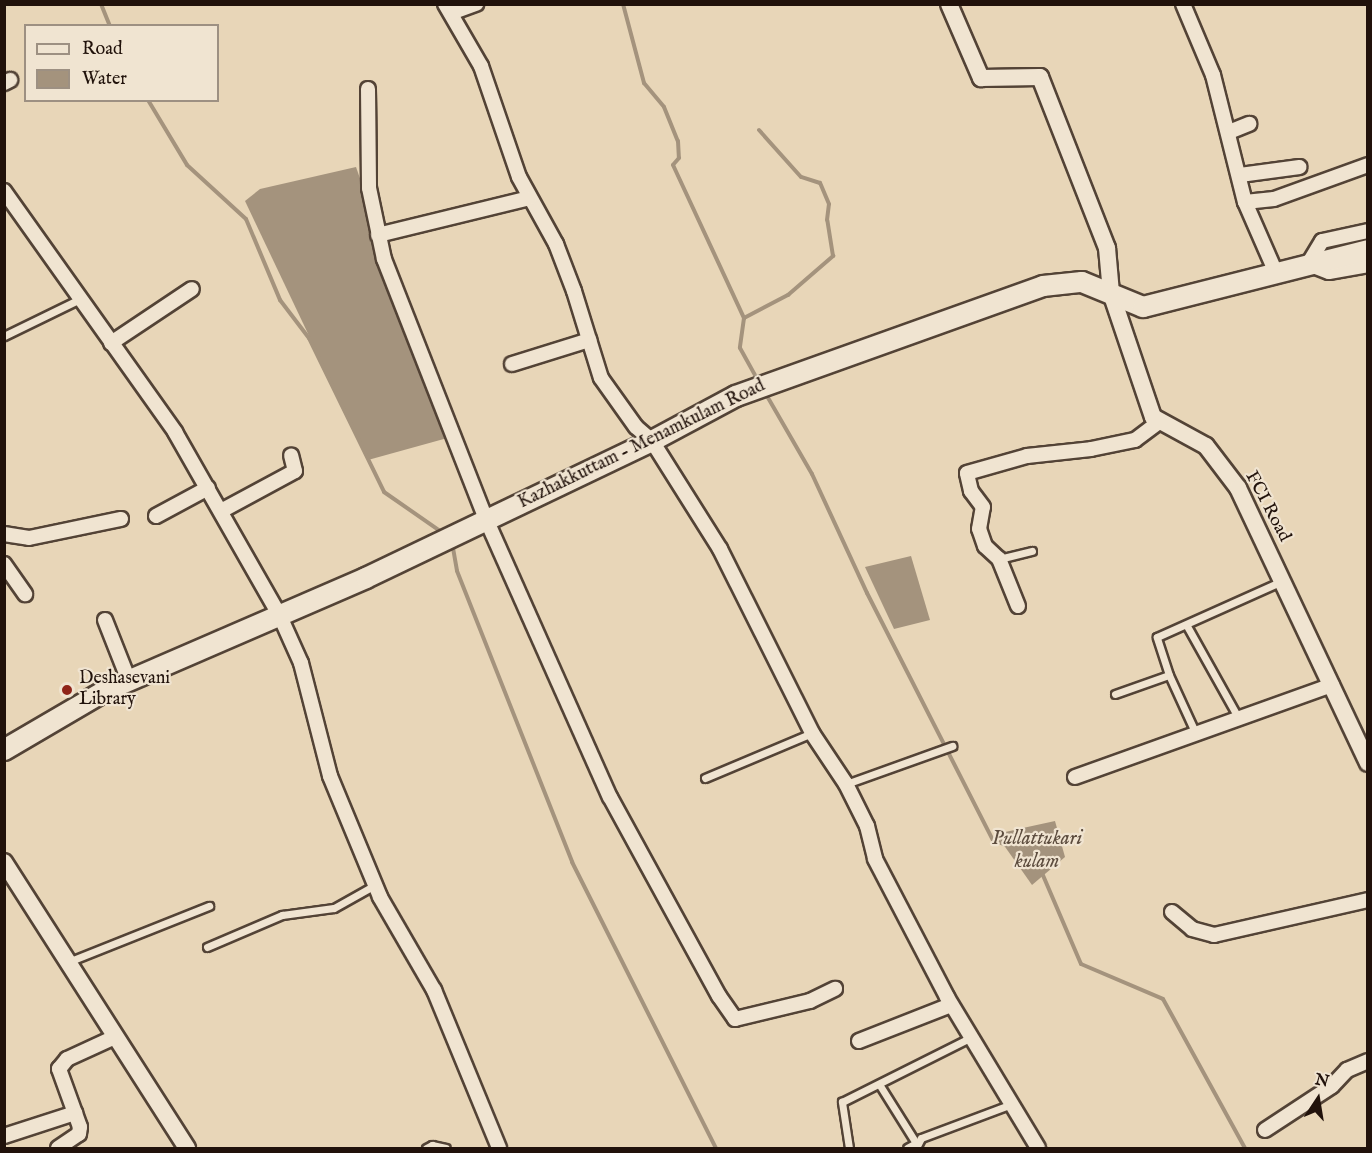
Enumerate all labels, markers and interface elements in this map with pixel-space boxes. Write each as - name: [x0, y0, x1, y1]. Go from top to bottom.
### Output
- legend: [24, 24, 219, 102]
- text: Road: [82, 38, 123, 61]
- text: Water: [82, 68, 127, 91]
- street label: Kazhakkuttam - Menamkulam Road: [515, 376, 769, 514]
- street label: FCI Road: [1239, 468, 1295, 546]
- place label: Deshasevani Library: [79, 669, 170, 712]
- marker: Deshasevani Library: [60, 683, 74, 697]
- water label: Pullattukari kulam: [992, 826, 1082, 873]
- north arrow: [1288, 1069, 1348, 1129]
- text: N: [1313, 1070, 1331, 1093]

